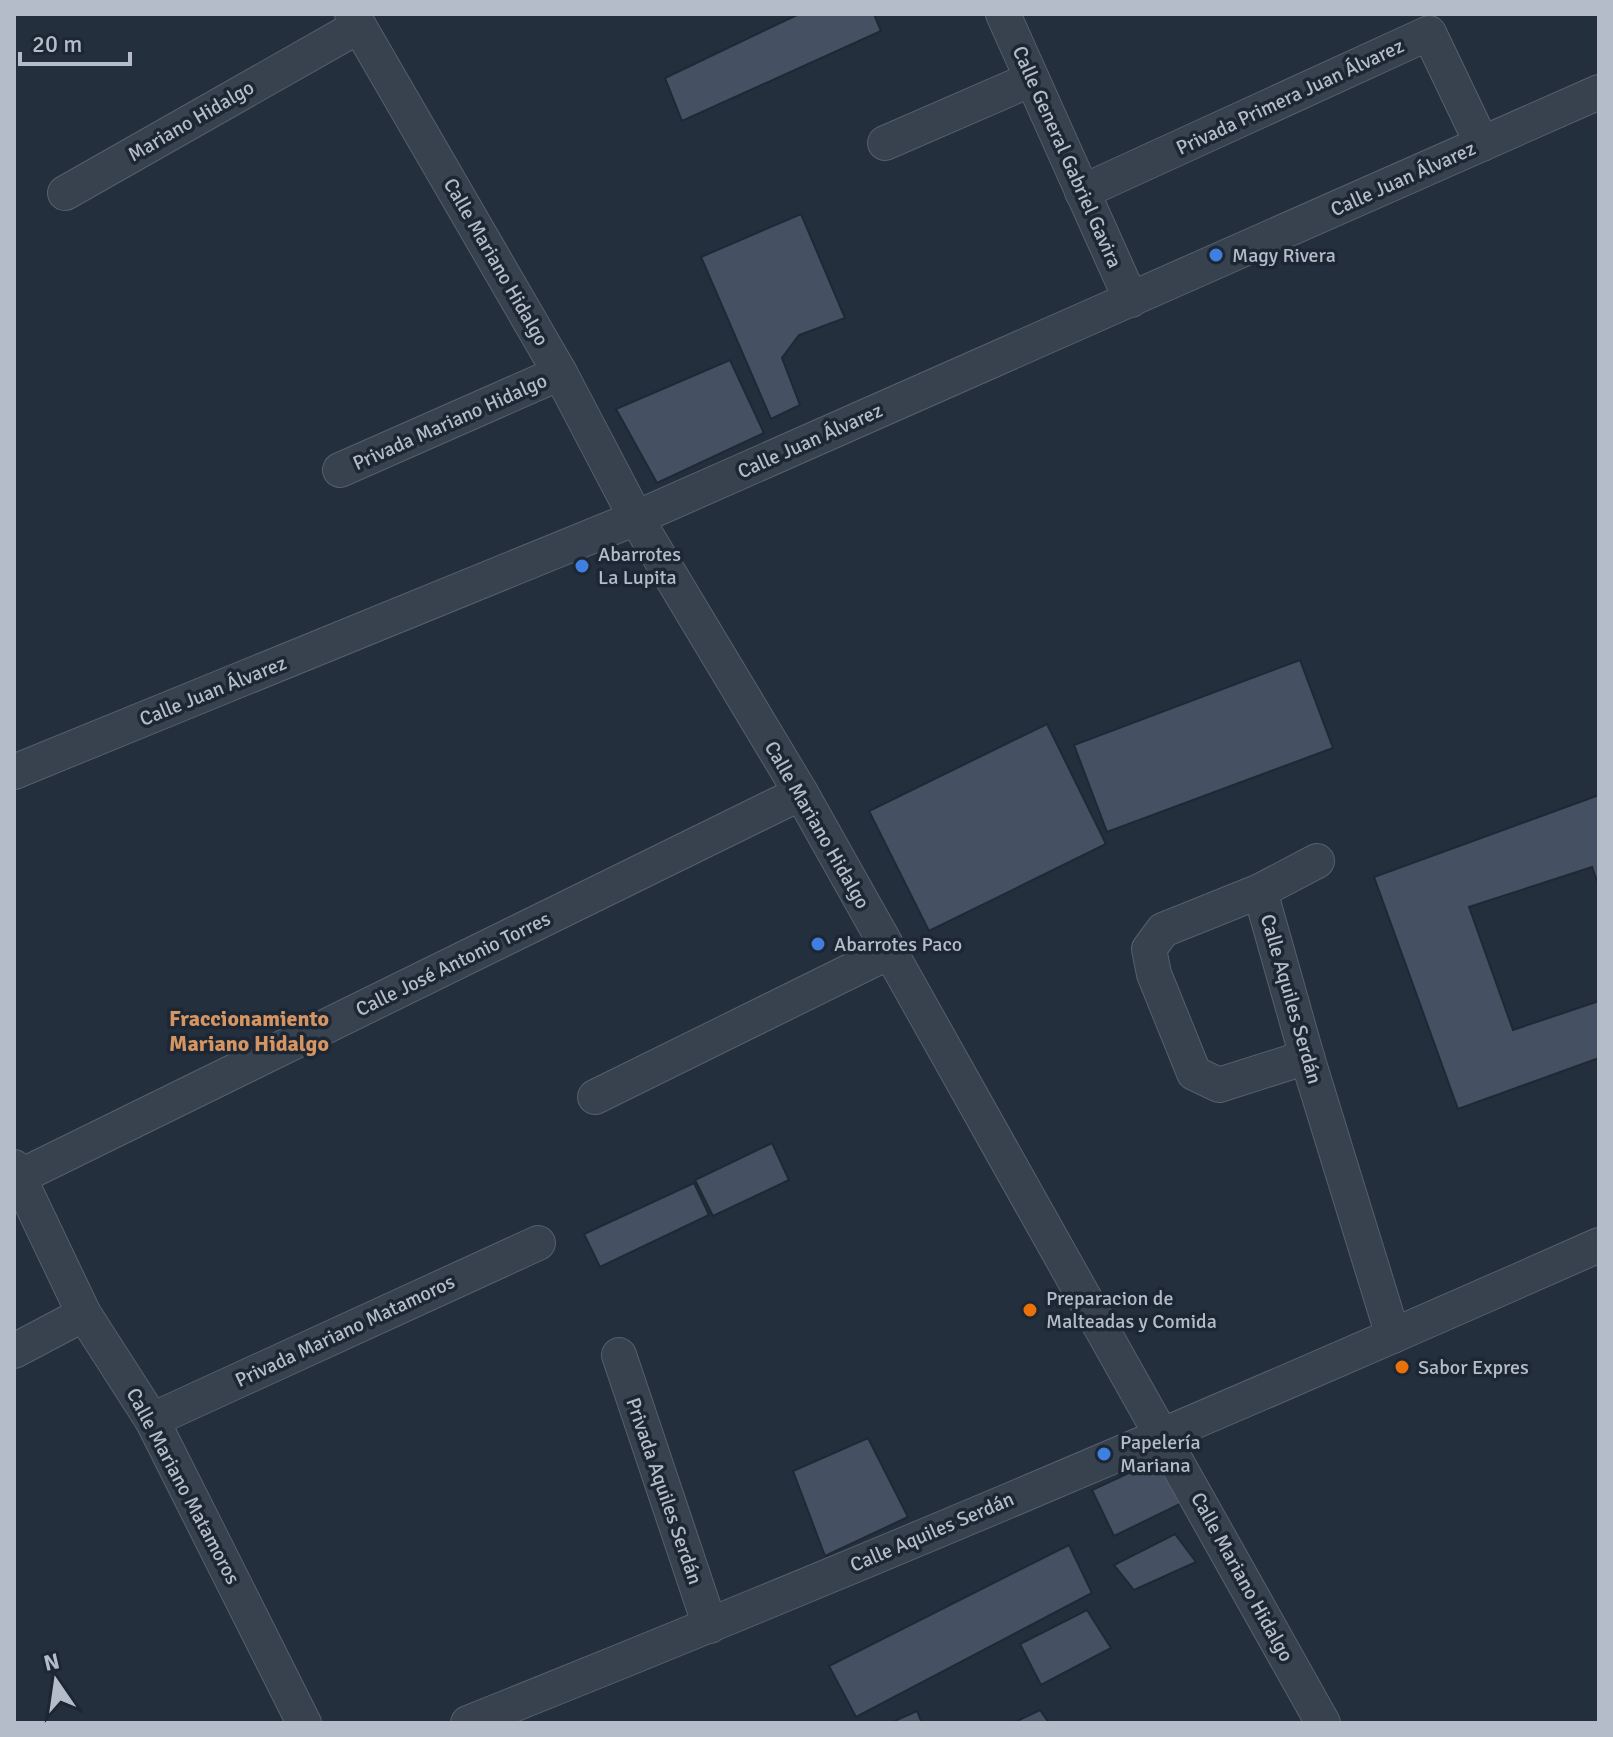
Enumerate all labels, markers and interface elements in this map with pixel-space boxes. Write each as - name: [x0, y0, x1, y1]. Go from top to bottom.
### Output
- scale bar: [20, 16, 130, 66]
- text: 20 m: [32, 29, 82, 59]
- street label: Privada Primera Juan Álvarez: [1172, 33, 1408, 161]
- street label: Calle General Gabriel Gavira: [1007, 42, 1127, 272]
- street label: Mariano Hidalgo: [123, 75, 259, 167]
- street label: Calle Juan Álvarez: [1327, 136, 1479, 222]
- street label: Calle Mariano Hidalgo: [438, 174, 554, 350]
- place label: Magy Rivera: [1232, 243, 1336, 268]
- marker: Magy Rivera: [1207, 246, 1225, 264]
- street label: Privada Mariano Hidalgo: [349, 368, 551, 476]
- street label: Calle Juan Álvarez: [734, 398, 886, 484]
- place label: Abarrotes La Lupita: [598, 542, 681, 590]
- marker: Abarrotes La Lupita: [573, 557, 591, 575]
- street label: Calle Juan Álvarez: [136, 650, 290, 732]
- street label: Calle Mariano Hidalgo: [759, 737, 875, 913]
- street label: Calle José Antonio Torres: [352, 906, 555, 1022]
- street label: Calle Aquiles Serdán: [1255, 911, 1327, 1087]
- place label: Abarrotes Paco: [834, 932, 962, 957]
- marker: Abarrotes Paco: [809, 935, 827, 953]
- district label: Fraccionamiento Mariano Hidalgo: [169, 1005, 329, 1057]
- street label: Privada Mariano Matamoros: [231, 1269, 459, 1393]
- place label: Preparacion de Malteadas y Comida: [1046, 1286, 1217, 1334]
- marker: Preparacion de Malteadas y Comida: [1021, 1301, 1039, 1319]
- place label: Sabor Expres: [1418, 1355, 1529, 1380]
- marker: Sabor Expres: [1393, 1358, 1411, 1376]
- street label: Calle Mariano Matamoros: [121, 1384, 246, 1589]
- street label: Privada Aquiles Serdán: [620, 1394, 708, 1588]
- place label: Papelería Mariana: [1120, 1430, 1201, 1478]
- marker: Papelería Mariana: [1095, 1445, 1113, 1463]
- street label: Calle Aquiles Serdán: [846, 1486, 1018, 1578]
- street label: Calle Mariano Hidalgo: [1185, 1488, 1299, 1666]
- north arrow: [16, 1641, 96, 1721]
- text: N: [41, 1647, 62, 1677]

